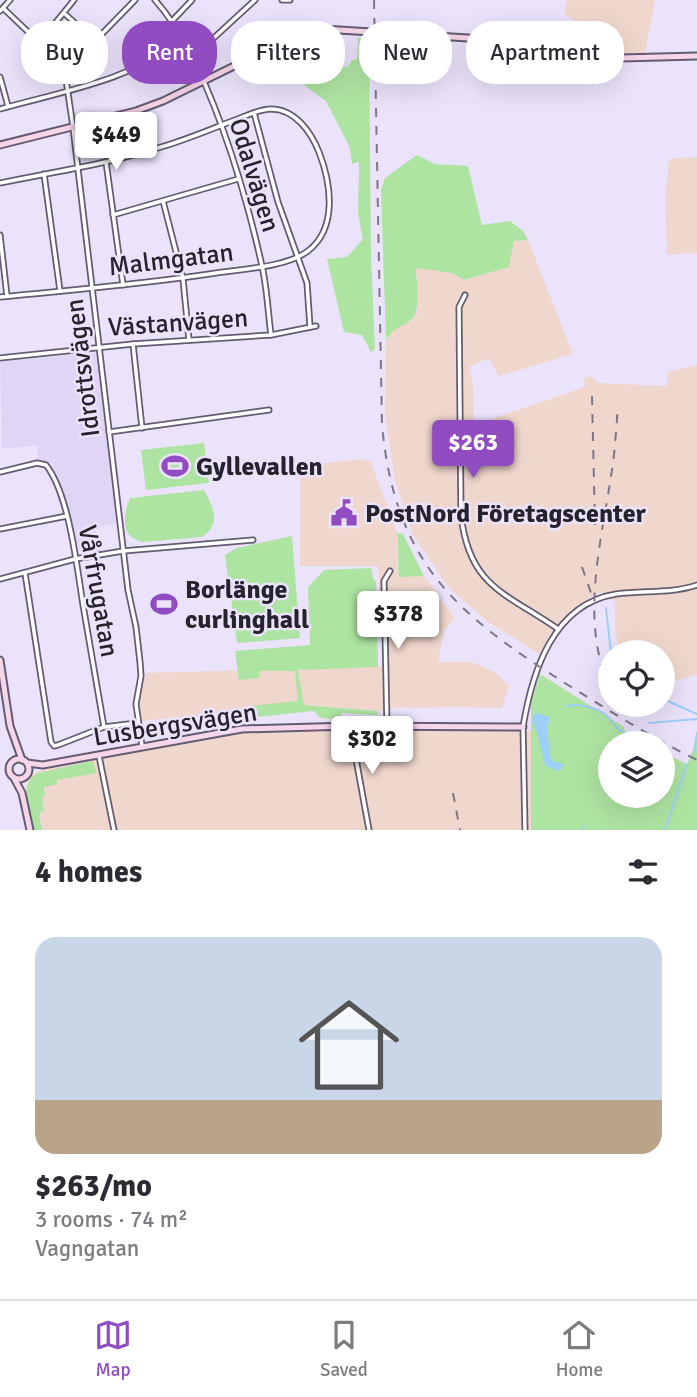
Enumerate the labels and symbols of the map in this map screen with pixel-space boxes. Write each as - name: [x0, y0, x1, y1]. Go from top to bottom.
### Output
- pin: $449: [75, 113, 157, 172]
- street label: Odalvägen: [222, 115, 286, 236]
- street label: Malmgatan: [107, 236, 235, 284]
- street label: Idrottsvägen: [59, 297, 107, 439]
- street label: Västanvägen: [107, 302, 249, 344]
- pin: $263: [432, 420, 514, 480]
- sports icon: Gyllevallen: [160, 451, 190, 481]
- place label: Gyllevallen: [196, 451, 323, 483]
- public building icon: PostNord Företagscenter: [329, 498, 359, 528]
- place label: PostNord Företagscenter: [365, 498, 647, 530]
- street label: Vårfrugatan: [71, 523, 125, 660]
- place label: Borlänge curlinghall: [185, 574, 309, 636]
- sports icon: Borlänge curlinghall: [149, 589, 179, 619]
- pin: $378: [357, 592, 439, 651]
- street label: Lusbergsvägen: [91, 696, 259, 754]
- pin: $302: [331, 716, 413, 776]

